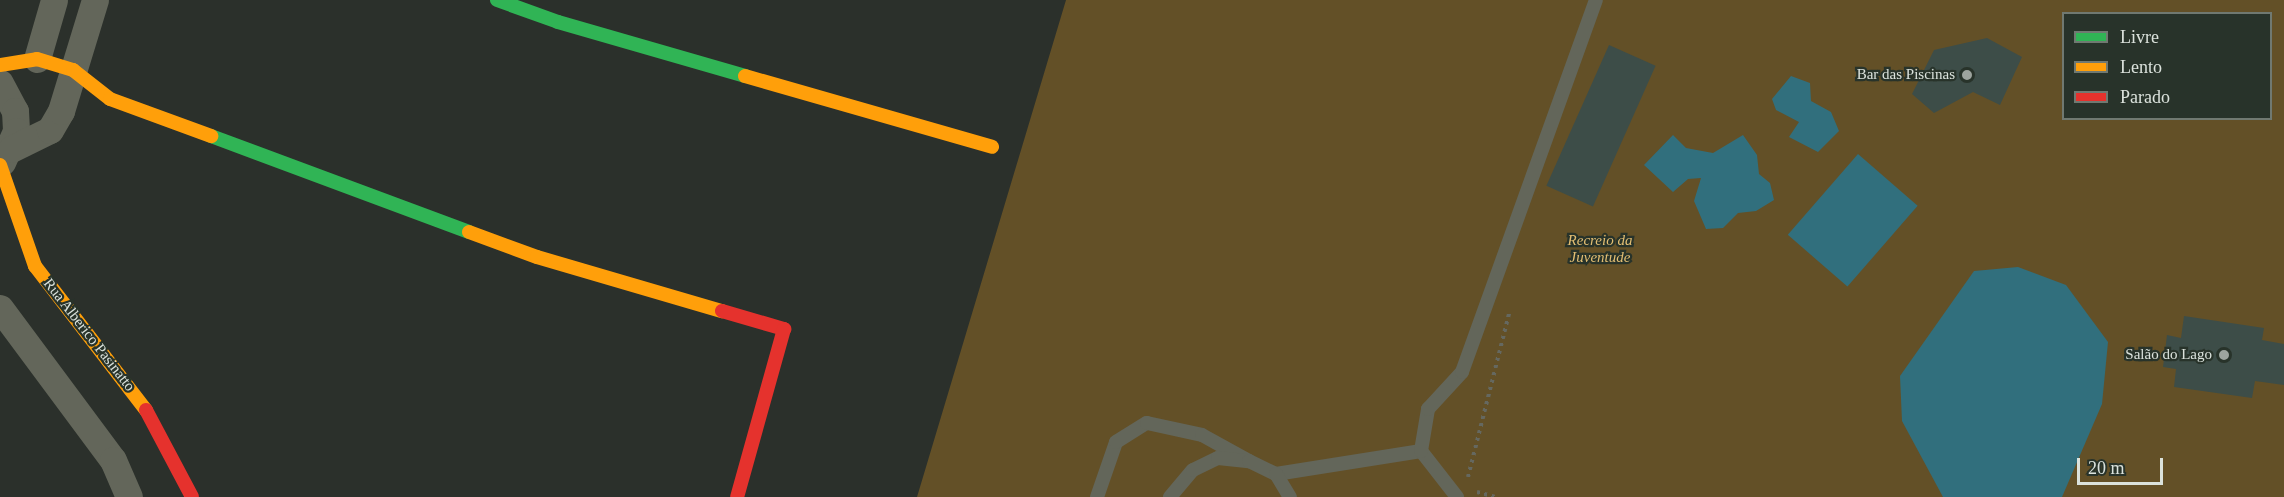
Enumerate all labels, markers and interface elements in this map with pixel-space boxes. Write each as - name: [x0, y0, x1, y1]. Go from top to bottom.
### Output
- legend: [2062, 12, 2272, 120]
- text: Livre: [2120, 27, 2159, 47]
- text: Lento: [2120, 57, 2162, 77]
- place label: Bar das Piscinas: [1857, 66, 1955, 84]
- marker: Bar das Piscinas: [1960, 68, 1974, 82]
- text: Parado: [2120, 87, 2170, 107]
- park label: Recreio da Juventude: [1568, 231, 1632, 266]
- street label: Rua Alberico Pasinatto: [39, 275, 139, 395]
- place label: Salão do Lago: [2125, 346, 2212, 364]
- marker: Salão do Lago: [2217, 348, 2231, 362]
- scale bar: [2080, 446, 2166, 484]
- text: 20 m: [2088, 458, 2125, 478]

